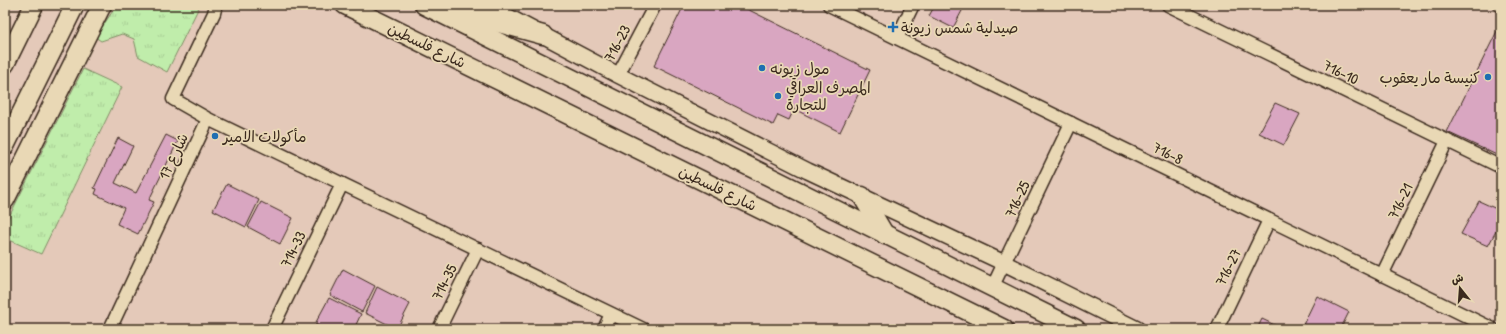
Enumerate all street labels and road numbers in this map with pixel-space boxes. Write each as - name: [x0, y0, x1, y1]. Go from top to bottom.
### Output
- street label: شارع فلسطين: [385, 17, 469, 73]
- street label: 716-23: [599, 21, 635, 65]
- street label: 716-10: [1320, 54, 1363, 90]
- street label: شارع 17: [153, 129, 193, 183]
- street label: 716-8: [1149, 137, 1187, 169]
- street label: شارع فلسطين: [676, 160, 760, 216]
- street label: 716-25: [999, 177, 1035, 221]
- street label: 716-21: [1382, 180, 1418, 222]
- street label: 714-33: [275, 227, 311, 271]
- street label: 716-27: [1210, 245, 1246, 289]
- street label: 714-35: [426, 260, 462, 304]

